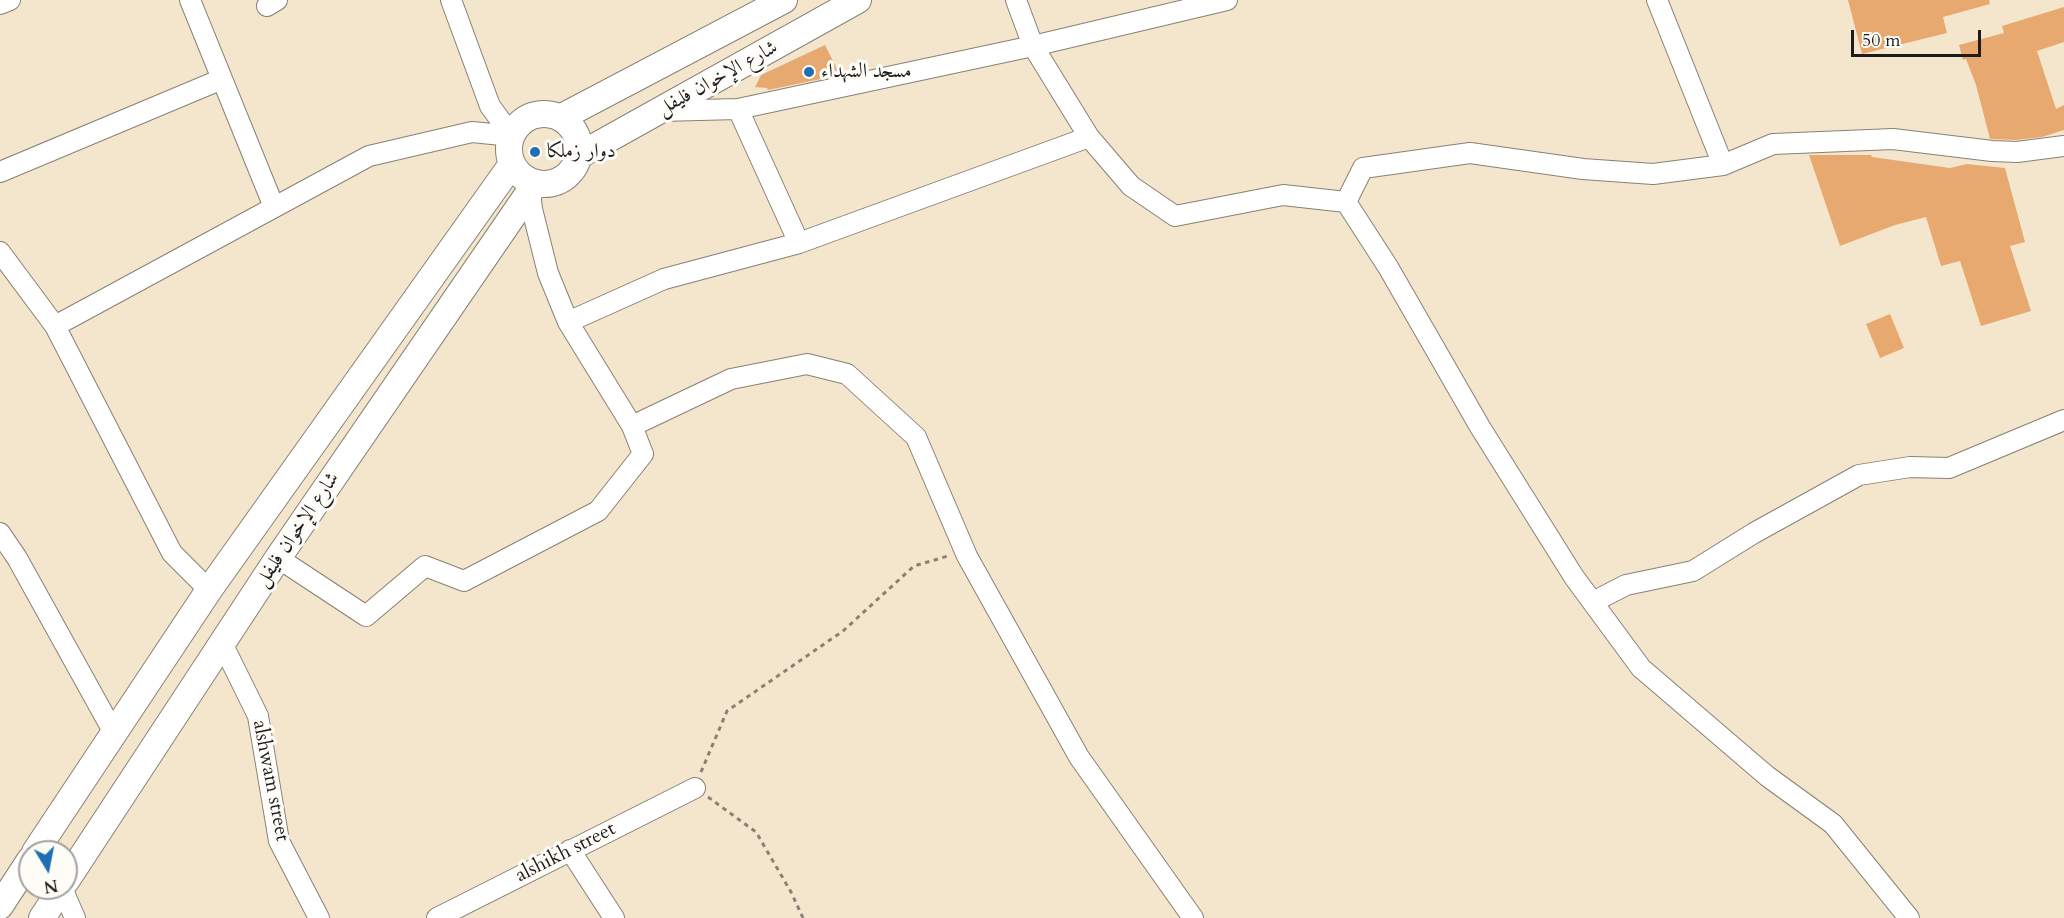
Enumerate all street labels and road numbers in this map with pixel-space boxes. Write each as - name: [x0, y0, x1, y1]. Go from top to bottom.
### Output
- street label: شارع الإخوان فليفل: [654, 36, 782, 122]
- street label: شارع الإخوان فليفل: [251, 468, 345, 592]
- street label: alshwam street: [246, 718, 294, 844]
- street label: alshikh street: [512, 818, 620, 888]

